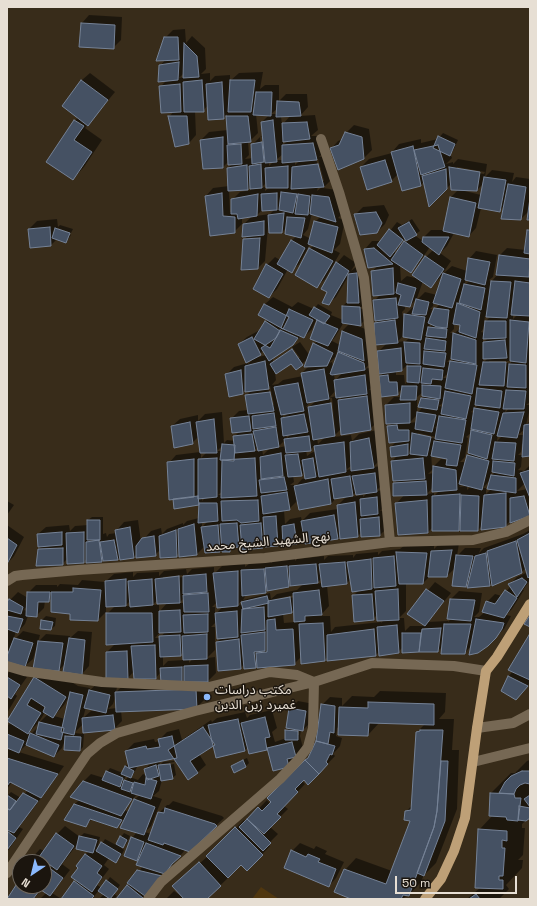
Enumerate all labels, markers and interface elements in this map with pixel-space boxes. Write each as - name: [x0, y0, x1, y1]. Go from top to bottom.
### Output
- street label: نهج الشهيد الشيخ محمد: [205, 529, 331, 555]
- place label: مكتب دراسات غميرد زين الدين: [215, 682, 296, 713]
- marker: مكتب دراسات غميرد زين الدين: [202, 692, 212, 702]
- north arrow: [12, 854, 52, 894]
- scale bar: [397, 868, 519, 894]
- text: N: [19, 875, 33, 891]
- text: 50 m: [402, 875, 430, 891]

